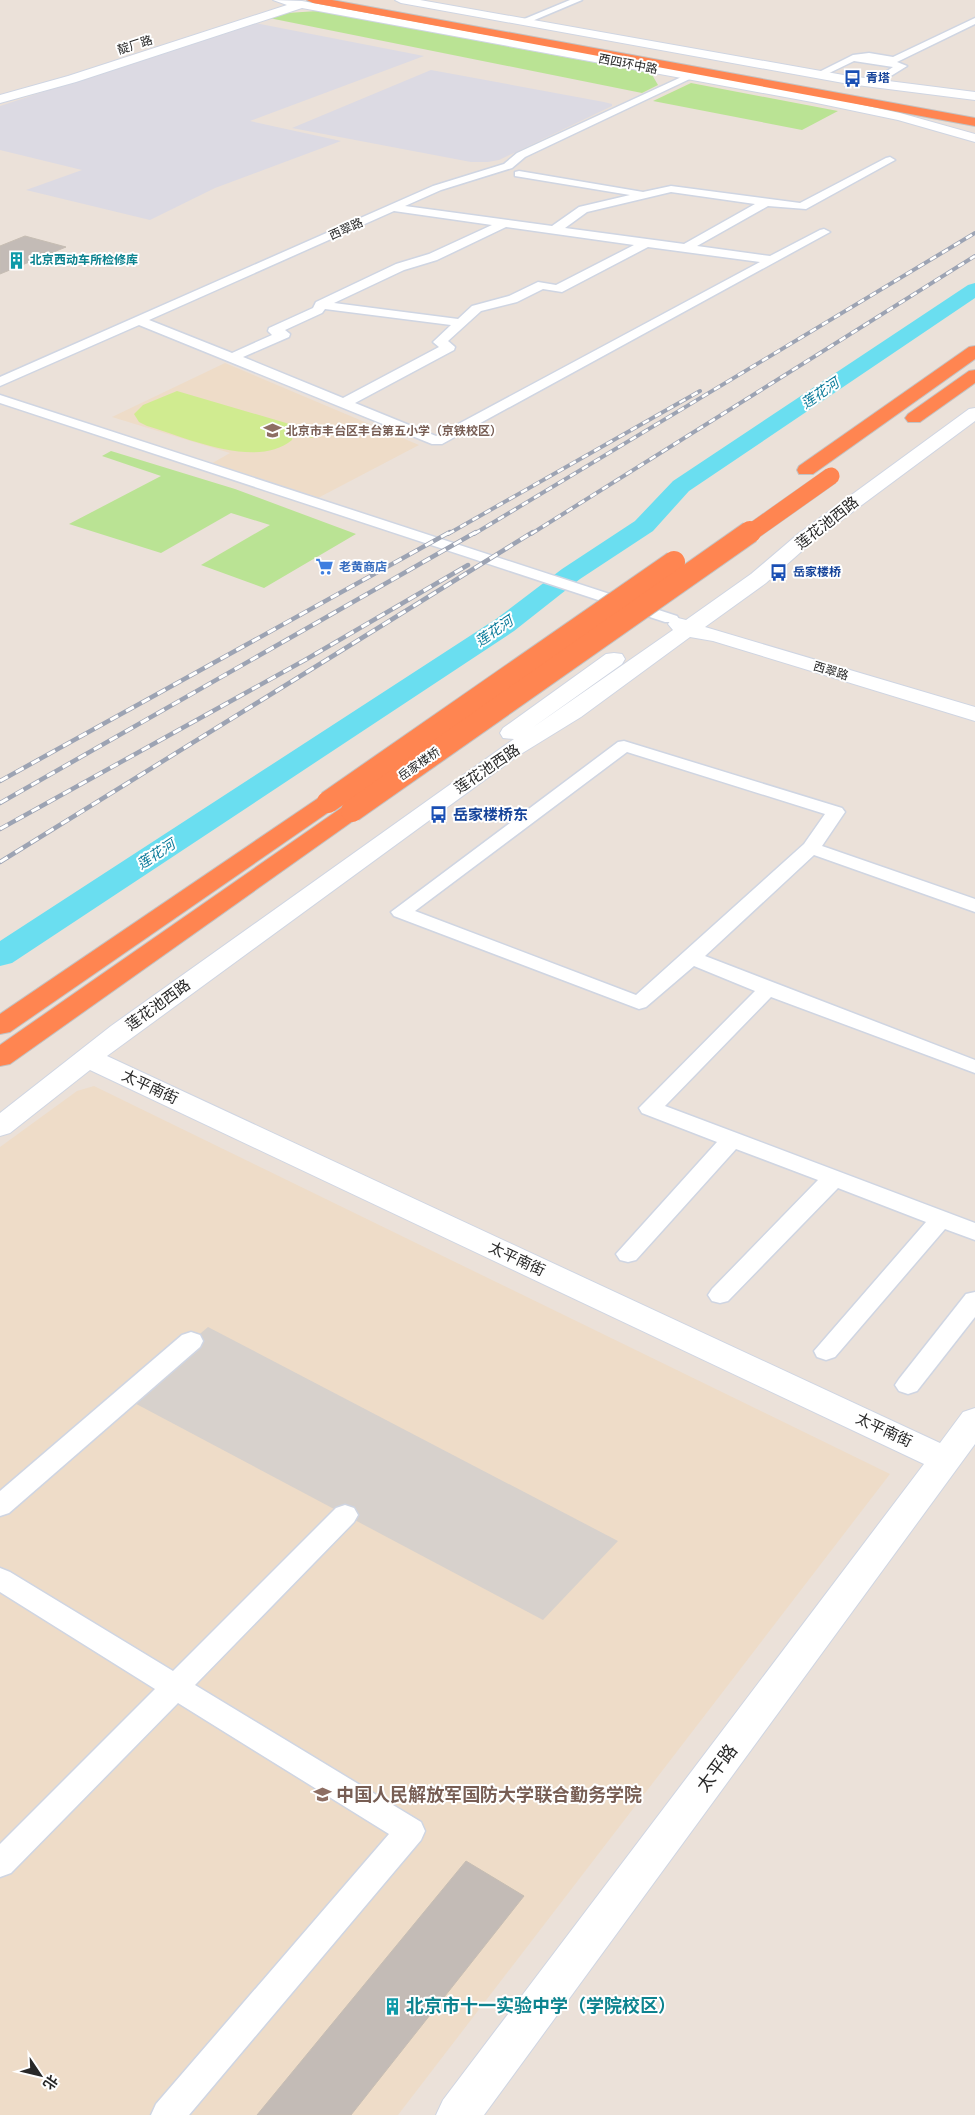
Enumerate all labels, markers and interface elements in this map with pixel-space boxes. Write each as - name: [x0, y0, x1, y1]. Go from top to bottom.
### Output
- street label: 靛厂路: [115, 32, 155, 58]
- street label: 西四环中路: [597, 50, 659, 78]
- bus stop icon: 青塔: [842, 68, 862, 88]
- place label: 青塔: [866, 70, 890, 86]
- street label: 西翠路: [326, 214, 366, 244]
- building icon: 北京西动车所检修库: [6, 250, 26, 270]
- place label: 北京西动车所检修库: [30, 252, 138, 268]
- water label: 莲花河: [798, 372, 845, 412]
- school or university icon: 北京市丰台区丰台第五小学（京铁校区）: [262, 421, 282, 441]
- place label: 北京市丰台区丰台第五小学（京铁校区）: [286, 423, 502, 439]
- street label: 莲花池西路: [791, 492, 862, 553]
- supermarket icon: 老黄商店: [315, 557, 335, 577]
- place label: 老黄商店: [339, 559, 387, 575]
- bus stop icon: 岳家楼桥: [769, 562, 789, 582]
- place label: 岳家楼桥: [793, 564, 841, 580]
- water label: 莲花河: [472, 610, 519, 650]
- street label: 西翠路: [811, 658, 851, 684]
- street label: 莲花池西路: [450, 740, 523, 797]
- street label: 岳家楼桥: [395, 744, 443, 784]
- bus stop icon: 岳家楼桥东: [429, 805, 449, 825]
- place label: 岳家楼桥东: [453, 805, 528, 824]
- water label: 莲花河: [133, 833, 181, 873]
- street label: 莲花池西路: [122, 975, 194, 1034]
- street label: 太平南街: [119, 1065, 181, 1108]
- street label: 太平南街: [486, 1237, 548, 1280]
- street label: 太平南街: [853, 1408, 915, 1451]
- street label: 太平路: [691, 1739, 742, 1796]
- place label: 中国人民解放军国防大学联合勤务学院: [336, 1783, 642, 1806]
- school or university icon: 中国人民解放军国防大学联合勤务学院: [312, 1785, 332, 1805]
- place label: 北京市十一实验中学（学院校区）: [406, 1994, 676, 2017]
- building icon: 北京市十一实验中学（学院校区）: [382, 1996, 402, 2016]
- north arrow: [15, 2050, 65, 2100]
- text: 北: [39, 2072, 62, 2093]

